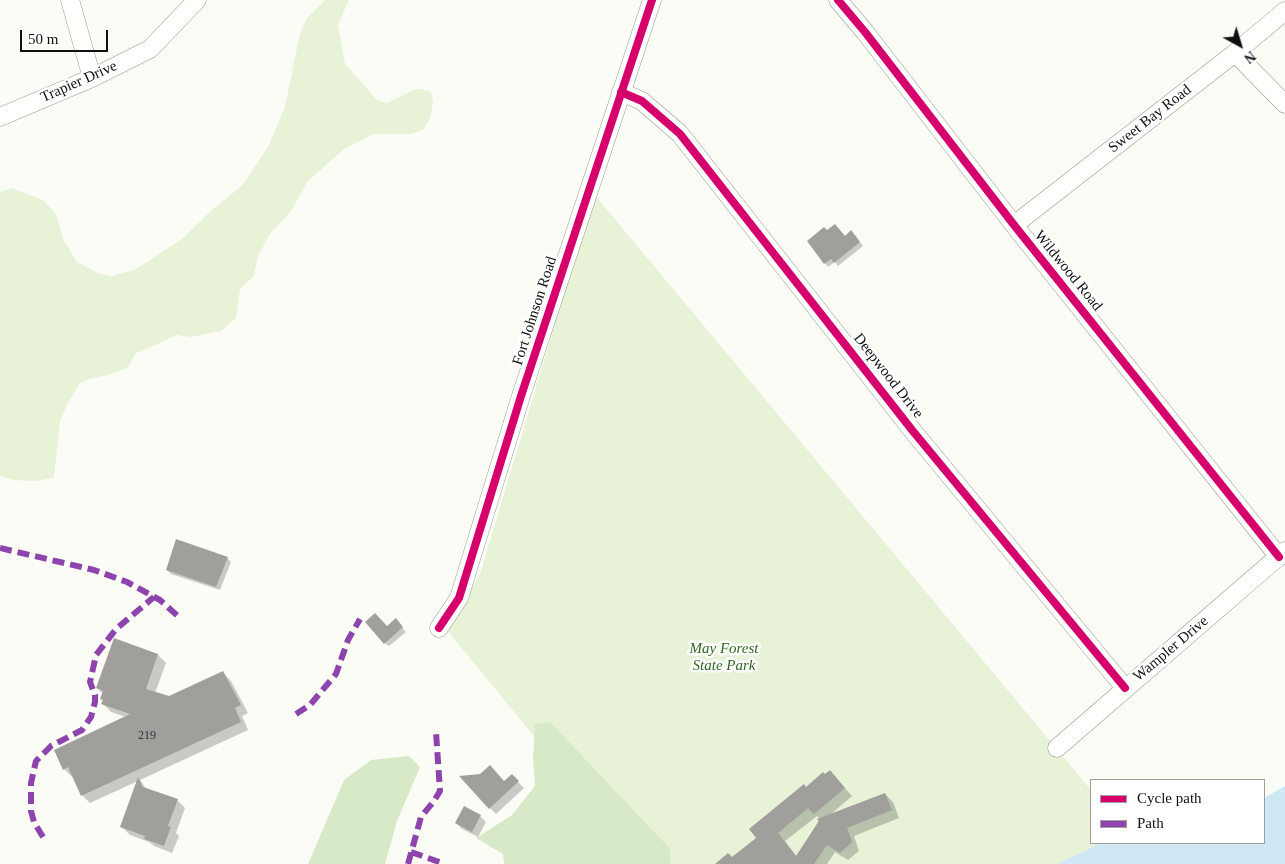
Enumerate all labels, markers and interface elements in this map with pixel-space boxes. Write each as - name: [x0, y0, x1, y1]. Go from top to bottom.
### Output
- scale bar: [22, 20, 110, 52]
- north arrow: [1215, 20, 1265, 70]
- text: 50 m: [28, 31, 58, 47]
- text: N: [1241, 48, 1258, 66]
- street label: Trapier Drive: [38, 57, 120, 107]
- street label: Sweet Bay Road: [1105, 81, 1195, 157]
- street label: Wildwood Road: [1030, 227, 1106, 315]
- street label: Fort Johnson Road: [509, 254, 561, 368]
- street label: Deepwood Drive: [849, 330, 927, 422]
- street label: Wampler Drive: [1130, 612, 1212, 686]
- park label: May Forest State Park: [689, 640, 759, 675]
- house number: 219: [138, 729, 156, 743]
- legend: [1090, 779, 1265, 844]
- text: Cycle path: [1137, 790, 1202, 806]
- text: Path: [1137, 815, 1164, 831]

